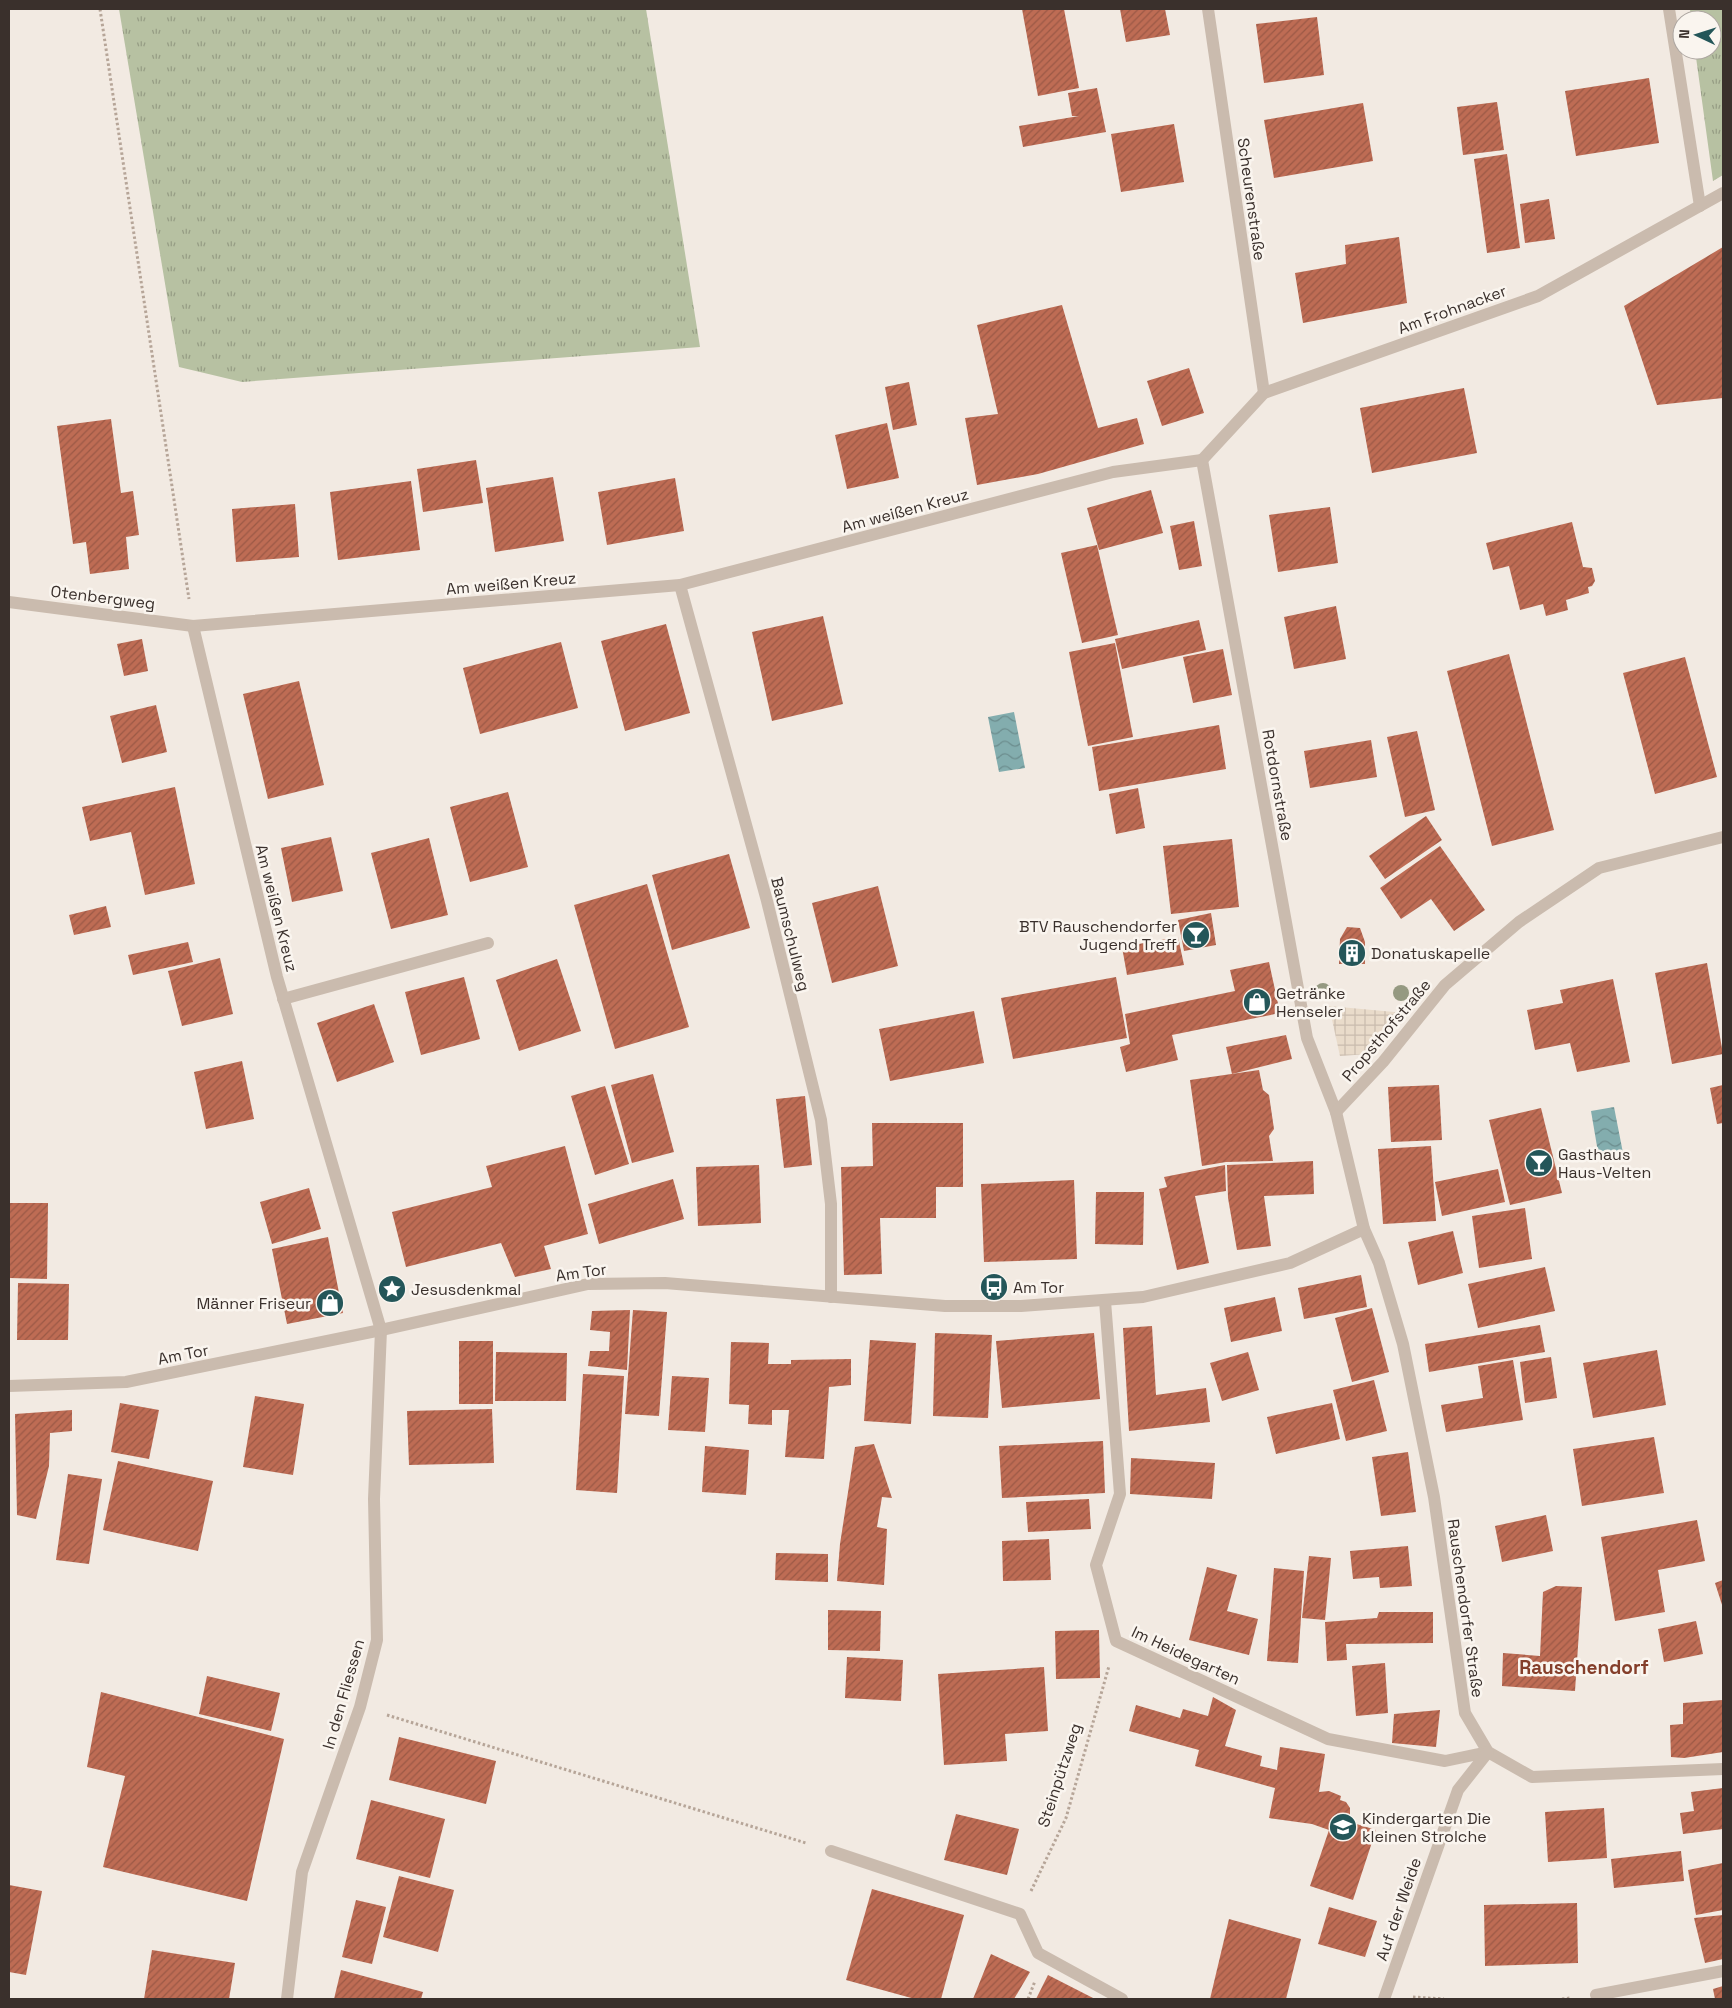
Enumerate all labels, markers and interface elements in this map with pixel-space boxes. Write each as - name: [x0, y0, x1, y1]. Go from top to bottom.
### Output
- north arrow: [1672, 10, 1722, 60]
- text: N: [1675, 29, 1693, 39]
- street label: Scheurenstraße: [1233, 136, 1271, 262]
- street label: Am Frohnacker: [1395, 280, 1509, 339]
- street label: Am weißen Kreuz: [839, 483, 971, 538]
- street label: Am weißen Kreuz: [445, 567, 577, 600]
- street label: Otenbergweg: [49, 581, 156, 614]
- street label: Rotdornstraße: [1257, 728, 1298, 842]
- street label: Am weißen Kreuz: [251, 842, 302, 974]
- street label: Baumschulweg: [766, 875, 815, 993]
- place label: BTV Rauschendorfer Jugend Treff: [1019, 916, 1177, 955]
- bar icon: BTV Rauschendorfer Jugend Treff: [1181, 920, 1211, 950]
- building icon: Donatuskapelle: [1337, 938, 1367, 968]
- place label: Donatuskapelle: [1371, 943, 1490, 964]
- street label: Propsthofstraße: [1337, 975, 1435, 1086]
- place label: Getränke Henseler: [1276, 983, 1346, 1022]
- shop icon: Getränke Henseler: [1242, 987, 1272, 1017]
- place label: Gasthaus Haus-Velten: [1558, 1144, 1651, 1183]
- bar icon: Gasthaus Haus-Velten: [1524, 1148, 1554, 1178]
- street label: Am Tor: [554, 1259, 608, 1286]
- bus stop icon: Am Tor: [979, 1272, 1009, 1302]
- place icon: Jesusdenkmal: [377, 1274, 407, 1304]
- place label: Am Tor: [1013, 1277, 1064, 1298]
- place label: Jesusdenkmal: [411, 1279, 521, 1300]
- shop icon: Männer Friseur: [315, 1288, 345, 1318]
- place label: Männer Friseur: [196, 1293, 311, 1314]
- street label: Am Tor: [156, 1339, 210, 1370]
- street label: Rauschendorfer Straße: [1443, 1517, 1488, 1699]
- street label: Im Heidegarten: [1128, 1621, 1243, 1690]
- street label: In den Fliessen: [318, 1637, 369, 1752]
- district label: Rauschendorf: [1519, 1655, 1649, 1680]
- street label: Steinpützweg: [1033, 1720, 1086, 1830]
- place label: Kindergarten Die kleinen Strolche: [1362, 1808, 1491, 1847]
- school or university icon: Kindergarten Die kleinen Strolche: [1328, 1812, 1358, 1842]
- street label: Auf der Weide: [1371, 1855, 1426, 1964]

